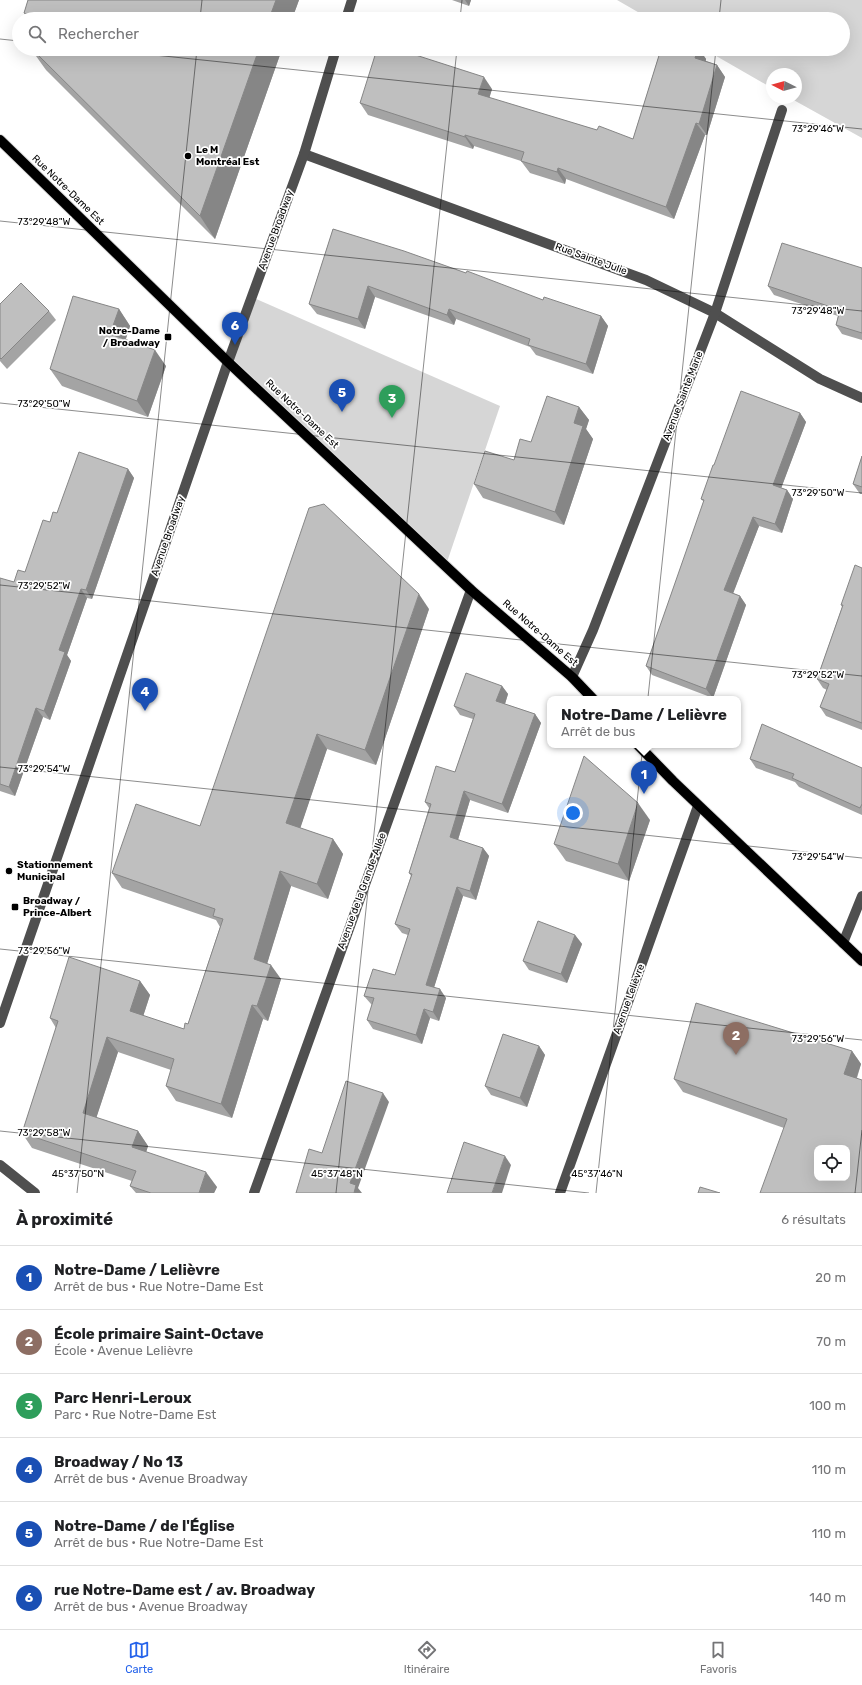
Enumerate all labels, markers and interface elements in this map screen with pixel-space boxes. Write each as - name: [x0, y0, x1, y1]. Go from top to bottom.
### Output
- search box: [12, 12, 850, 56]
- icon: search: [26, 23, 48, 45]
- text: Rechercher: [58, 25, 139, 43]
- north arrow: [766, 68, 802, 104]
- text: 73°29'46"W: [792, 123, 844, 135]
- place label: Le M Montréal Est: [196, 144, 260, 168]
- marker: Le M Montréal Est: [183, 151, 193, 161]
- street label: Rue Notre-Dame Est: [29, 152, 107, 228]
- street label: Avenue Broadway: [256, 188, 296, 271]
- text: 73°29'48"W: [18, 216, 70, 228]
- street label: Rue Sainte Julie: [553, 240, 629, 278]
- text: 73°29'48"W: [792, 305, 844, 317]
- pin: 6: [222, 312, 248, 345]
- place label: Notre-Dame / Broadway: [99, 325, 160, 349]
- marker: Notre-Dame / Broadway: [163, 332, 173, 342]
- street label: Avenue Sainte Marie: [660, 349, 706, 442]
- street label: Rue Notre-Dame Est: [263, 377, 341, 451]
- pin: 5: [329, 379, 355, 412]
- pin: 3: [379, 385, 405, 418]
- text: 73°29'50"W: [17, 398, 71, 410]
- text: 73°29'50"W: [791, 487, 845, 499]
- street label: Avenue Broadway: [149, 494, 187, 578]
- text: 73°29'52"W: [18, 580, 70, 592]
- street label: Rue Notre-Dame Est: [500, 597, 580, 669]
- text: 73°29'52"W: [792, 669, 844, 681]
- pin: 4: [132, 678, 158, 711]
- popup: [547, 696, 741, 748]
- text: Notre-Dame / Lelièvre: [561, 706, 727, 724]
- text: Arrêt de bus: [561, 724, 635, 739]
- pin: 1: [631, 761, 657, 794]
- text: 73°29'54"W: [18, 763, 70, 775]
- your location: [563, 803, 583, 823]
- street label: Avenue de la Grande-Allée: [335, 831, 389, 951]
- text: 73°29'54"W: [792, 851, 844, 863]
- place label: Stationnement Municipal: [17, 859, 93, 883]
- marker: Stationnement Municipal: [4, 866, 14, 876]
- place label: Broadway / Prince-Albert: [23, 895, 92, 919]
- marker: Broadway / Prince-Albert: [10, 902, 20, 912]
- text: 73°29'56"W: [18, 945, 70, 957]
- street label: Avenue Lelièvre: [611, 962, 647, 1036]
- pin: 2: [723, 1022, 749, 1055]
- text: 73°29'56"W: [792, 1033, 844, 1045]
- text: 73°29'58"W: [17, 1127, 71, 1139]
- map controls: [814, 1145, 850, 1181]
- button: locate: [814, 1145, 850, 1181]
- text: 45°37'50"N: [52, 1168, 104, 1180]
- text: 45°37'48"N: [311, 1168, 363, 1180]
- text: 45°37'46"N: [571, 1168, 623, 1180]
- text: À proximité: [16, 1209, 113, 1229]
- text: 6 résultats: [781, 1212, 846, 1227]
- text: Notre-Dame / Lelièvre: [54, 1261, 220, 1279]
- text: 1: [26, 1270, 32, 1285]
- text: 20 m: [815, 1270, 846, 1285]
- text: Arrêt de bus · Rue Notre-Dame Est: [54, 1279, 263, 1294]
- text: École primaire Saint-Octave: [54, 1325, 264, 1343]
- text: 2: [25, 1334, 33, 1349]
- text: 70 m: [816, 1334, 846, 1349]
- text: École · Avenue Lelièvre: [54, 1343, 193, 1358]
- text: Parc Henri-Leroux: [54, 1389, 192, 1407]
- text: 3: [25, 1398, 33, 1413]
- text: 100 m: [809, 1398, 846, 1413]
- text: Parc · Rue Notre-Dame Est: [54, 1407, 216, 1422]
- text: Broadway / No 13: [54, 1453, 183, 1471]
- text: 4: [25, 1462, 33, 1477]
- text: 110 m: [812, 1462, 846, 1477]
- text: Arrêt de bus · Avenue Broadway: [54, 1471, 248, 1486]
- text: Notre-Dame / de l'Église: [54, 1517, 235, 1535]
- text: 5: [25, 1526, 33, 1541]
- text: 110 m: [812, 1526, 846, 1541]
- text: Arrêt de bus · Rue Notre-Dame Est: [54, 1535, 263, 1550]
- text: rue Notre-Dame est / av. Broadway: [54, 1581, 315, 1599]
- text: 6: [25, 1590, 33, 1605]
- text: 140 m: [809, 1590, 846, 1605]
- text: Arrêt de bus · Avenue Broadway: [54, 1599, 248, 1614]
- tab: Carte: [125, 1639, 153, 1676]
- tab: Itinéraire: [404, 1639, 450, 1676]
- tab: Favoris: [700, 1639, 737, 1676]

